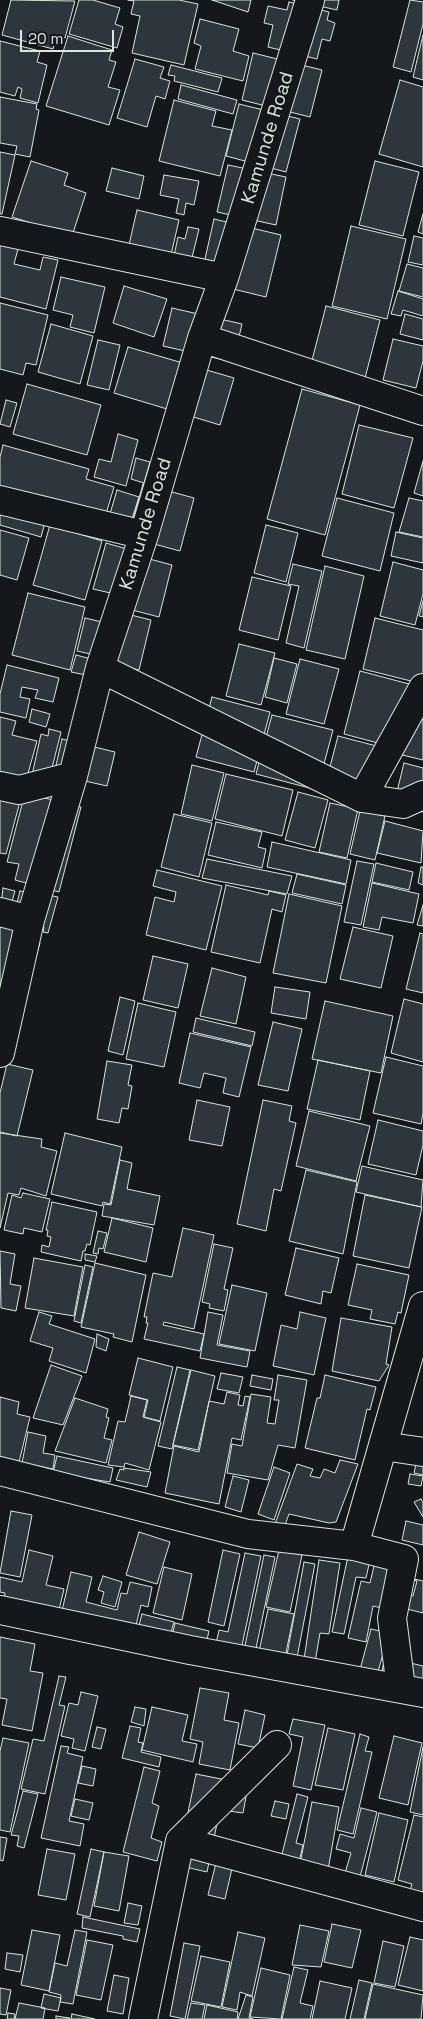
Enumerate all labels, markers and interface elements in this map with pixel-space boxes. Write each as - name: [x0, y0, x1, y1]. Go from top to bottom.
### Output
- scale bar: [22, 20, 116, 52]
- text: 20 m: [28, 29, 63, 48]
- street label: Kamunde Road: [237, 69, 299, 207]
- street label: Kamunde Road: [115, 455, 177, 593]

